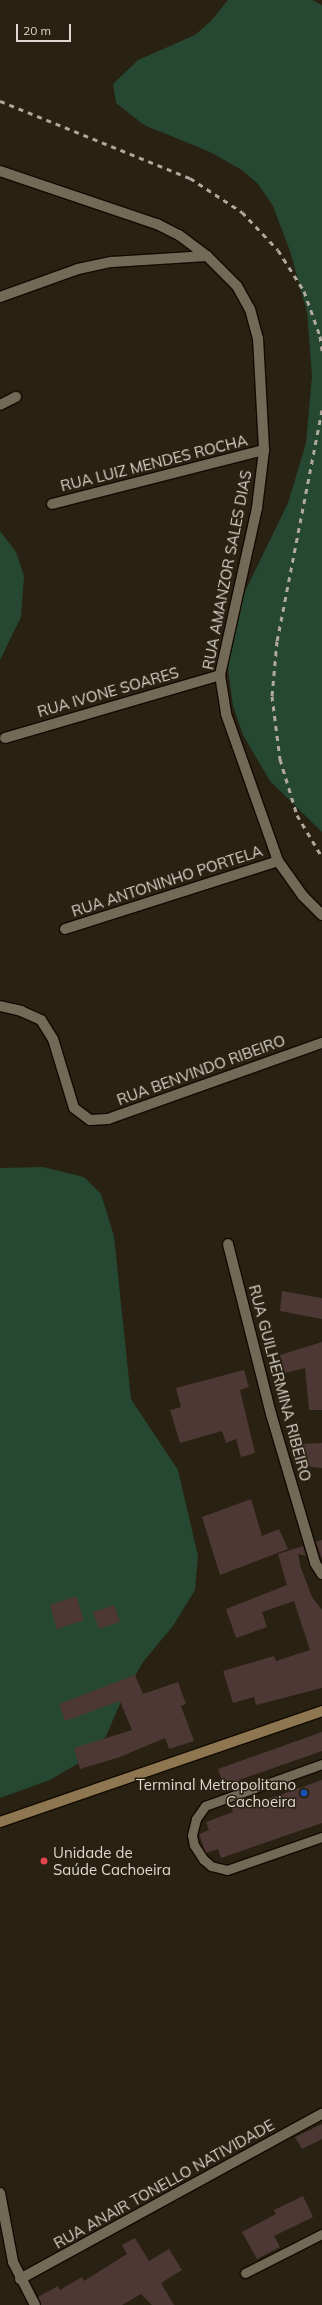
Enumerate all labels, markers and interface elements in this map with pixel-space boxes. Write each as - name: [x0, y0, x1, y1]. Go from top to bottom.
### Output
- scale bar: [18, 16, 73, 42]
- text: 20 m: [23, 23, 51, 38]
- street label: RUA LUIZ MENDES ROCHA: [59, 431, 249, 495]
- street label: RUA AMANZOR SALES DIAS: [199, 469, 255, 671]
- street label: RUA IVONE SOARES: [35, 663, 181, 721]
- street label: RUA ANTONINHO PORTELA: [69, 842, 265, 920]
- street label: RUA BENVINDO RIBEIRO: [114, 1031, 288, 1109]
- street label: RUA GUILHERMINA RIBEIRO: [245, 1283, 315, 1483]
- place label: Terminal Metropolitano Cachoeira: [136, 1775, 296, 1810]
- marker: Terminal Metropolitano Cachoeira: [299, 1788, 309, 1798]
- place label: Unidade de Saúde Cachoeira: [53, 1843, 171, 1878]
- marker: Unidade de Saúde Cachoeira: [38, 1855, 50, 1867]
- street label: RUA ANAIR TONELLO NATIVIDADE: [51, 2116, 277, 2252]

